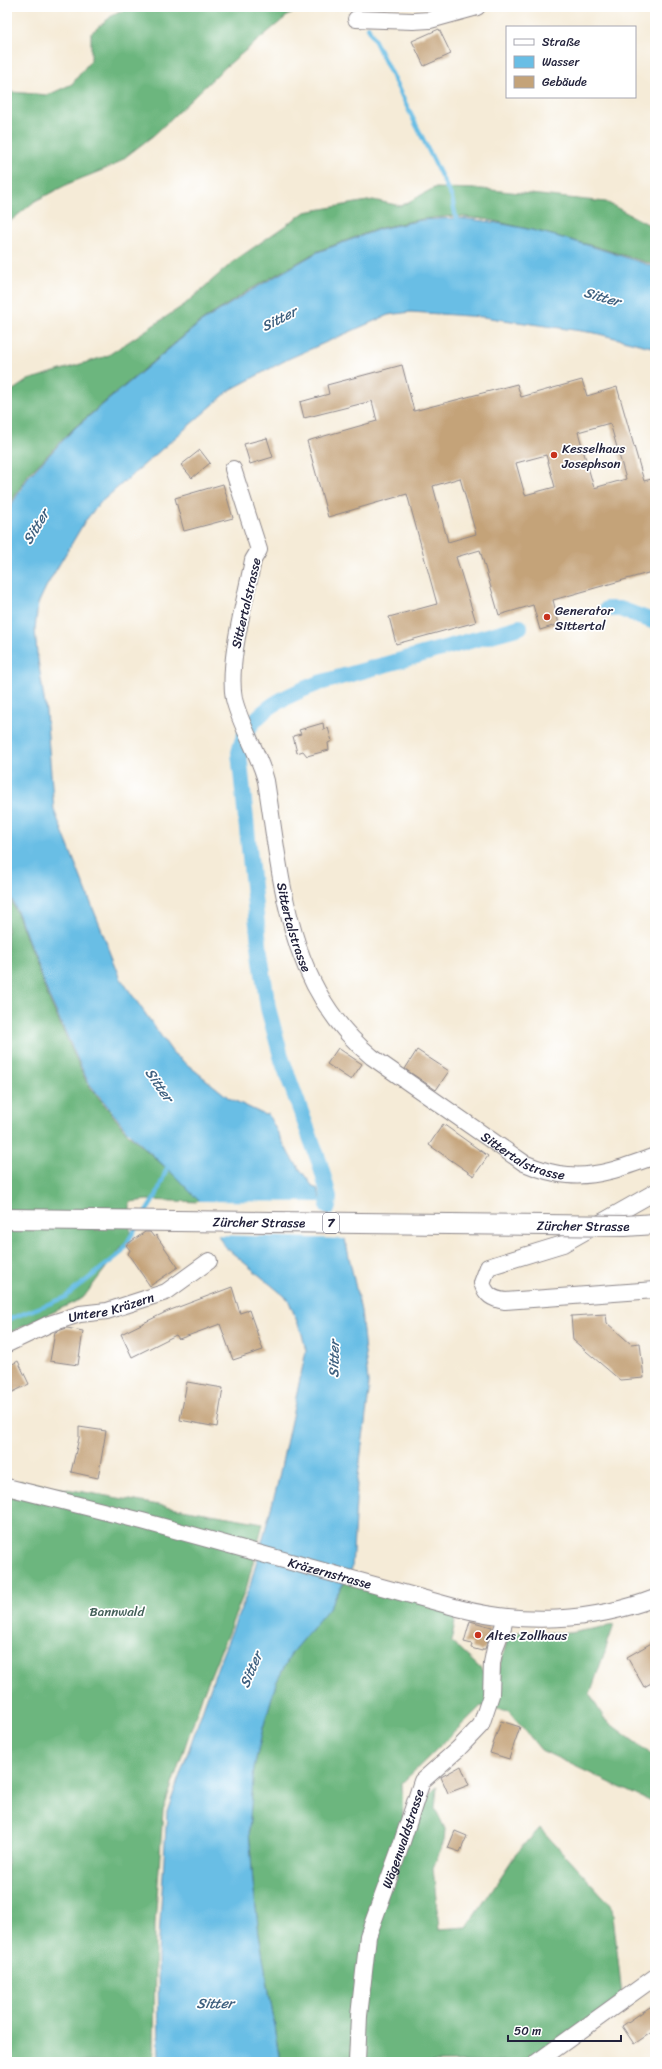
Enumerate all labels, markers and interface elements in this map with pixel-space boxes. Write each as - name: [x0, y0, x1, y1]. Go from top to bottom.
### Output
- legend: [506, 26, 636, 98]
- text: Straße: [542, 31, 580, 53]
- text: Wasser: [542, 51, 580, 73]
- text: Gebäude: [542, 71, 587, 93]
- water label: Sitter: [581, 280, 626, 315]
- water label: Sitter: [257, 298, 304, 339]
- place label: Kesselhaus Josephson: [561, 437, 625, 475]
- marker: Kesselhaus Josephson: [549, 450, 559, 460]
- water label: Sitter: [16, 502, 58, 549]
- street label: Sittertalstrasse: [224, 555, 268, 651]
- place label: Generator Sittertal: [555, 599, 613, 637]
- marker: Generator Sittertal: [542, 612, 552, 622]
- street label: Sittertalstrasse: [271, 880, 318, 976]
- water label: Sitter: [138, 1063, 182, 1110]
- street label: Sittertalstrasse: [476, 1125, 567, 1186]
- street label: Zürcher Strasse: [212, 1210, 305, 1234]
- road number: 7: [323, 1213, 339, 1233]
- street label: Zürcher Strasse: [536, 1213, 630, 1238]
- street label: Untere Kräzern: [65, 1285, 157, 1329]
- water label: Sitter: [321, 1337, 347, 1378]
- street label: Kräzernstrasse: [285, 1550, 374, 1595]
- park label: Bannwald: [90, 1600, 146, 1623]
- place label: Altes Zollhaus: [485, 1624, 568, 1647]
- marker: Altes Zollhaus: [473, 1630, 483, 1640]
- water label: Sitter: [232, 1645, 271, 1692]
- street label: Wägenwaldstrasse: [375, 1785, 430, 1892]
- water label: Sitter: [196, 1991, 237, 2016]
- scale bar: [508, 2017, 621, 2043]
- text: 50 m: [514, 2020, 541, 2042]

